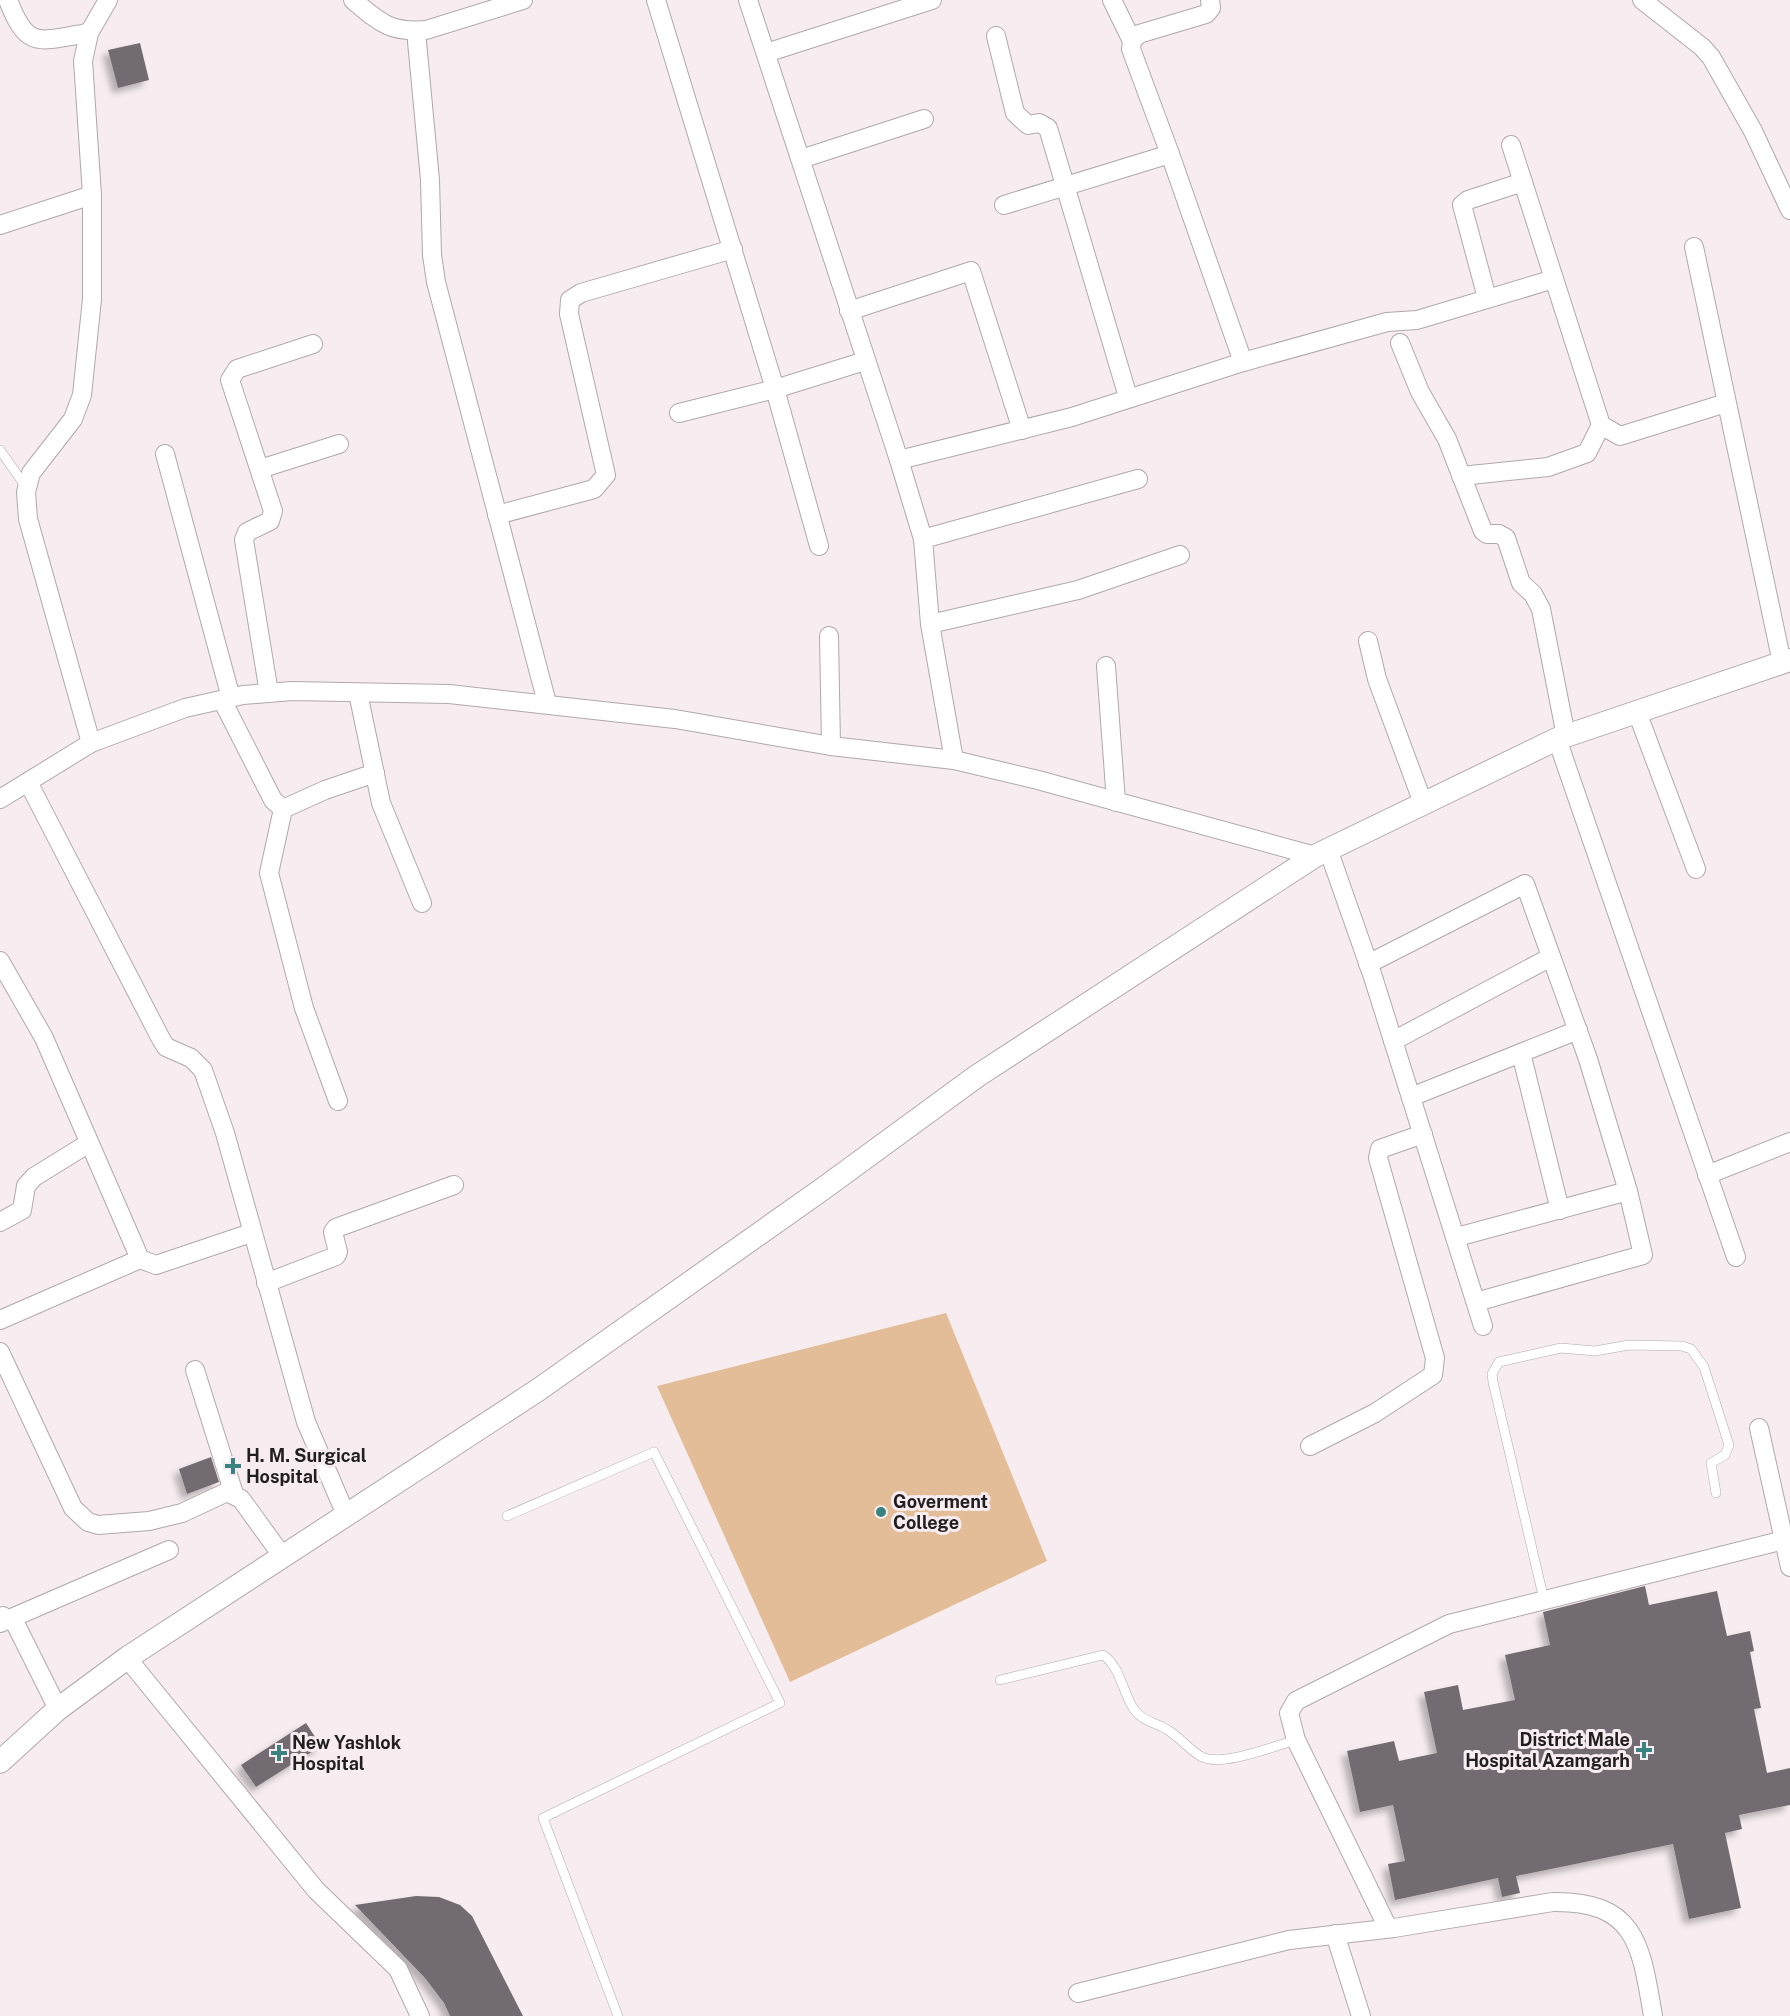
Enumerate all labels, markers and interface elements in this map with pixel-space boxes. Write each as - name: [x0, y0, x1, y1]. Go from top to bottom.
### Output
- place label: H. M. Surgical Hospital: [246, 1445, 367, 1487]
- marker: H. M. Surgical Hospital: [224, 1457, 242, 1475]
- place label: Goverment College: [893, 1491, 988, 1533]
- marker: Goverment College: [874, 1505, 888, 1519]
- place label: District Male Hospital Azamgarh: [1465, 1729, 1630, 1771]
- place label: New Yashlok Hospital: [292, 1732, 402, 1774]
- marker: District Male Hospital Azamgarh: [1635, 1741, 1653, 1759]
- marker: New Yashlok Hospital: [270, 1744, 288, 1762]

